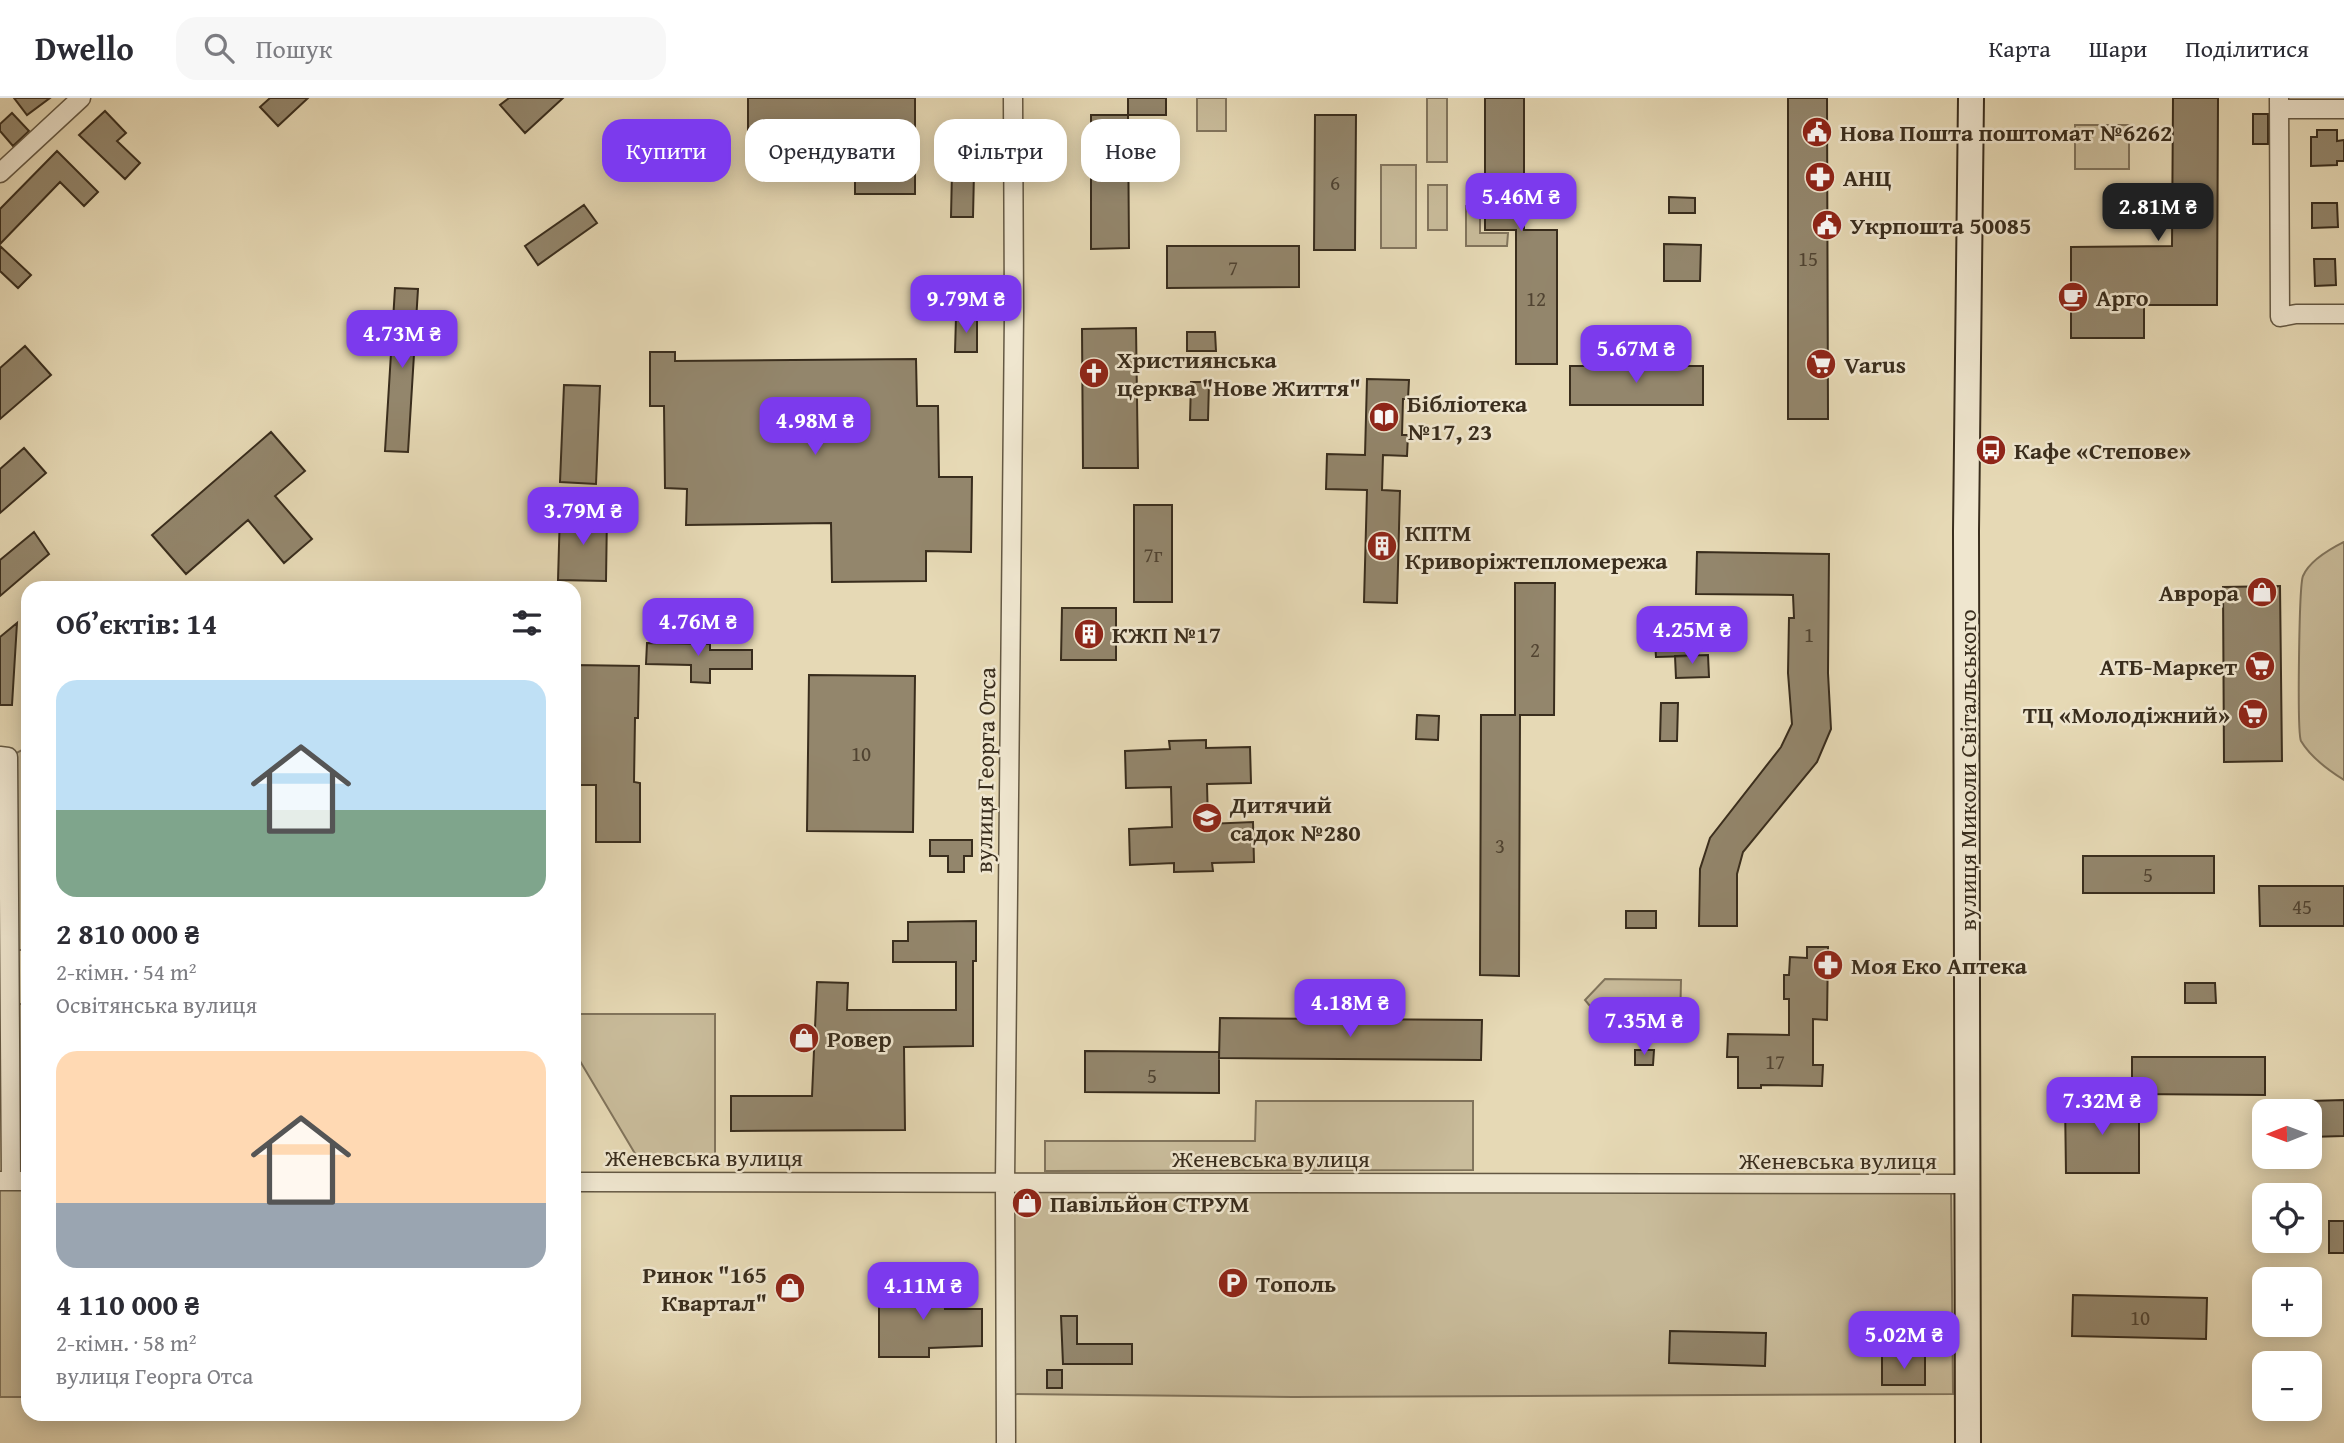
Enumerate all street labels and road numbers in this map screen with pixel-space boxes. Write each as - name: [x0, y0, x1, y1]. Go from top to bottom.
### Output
- street label: вулиця Миколи Світальського: [1950, 609, 1985, 931]
- street label: вулиця Георга Отса: [966, 666, 1004, 873]
- street label: Женевська вулиця: [604, 1140, 803, 1175]
- street label: Женевська вулиця: [1171, 1141, 1370, 1176]
- street label: Женевська вулиця: [1738, 1143, 1937, 1178]

